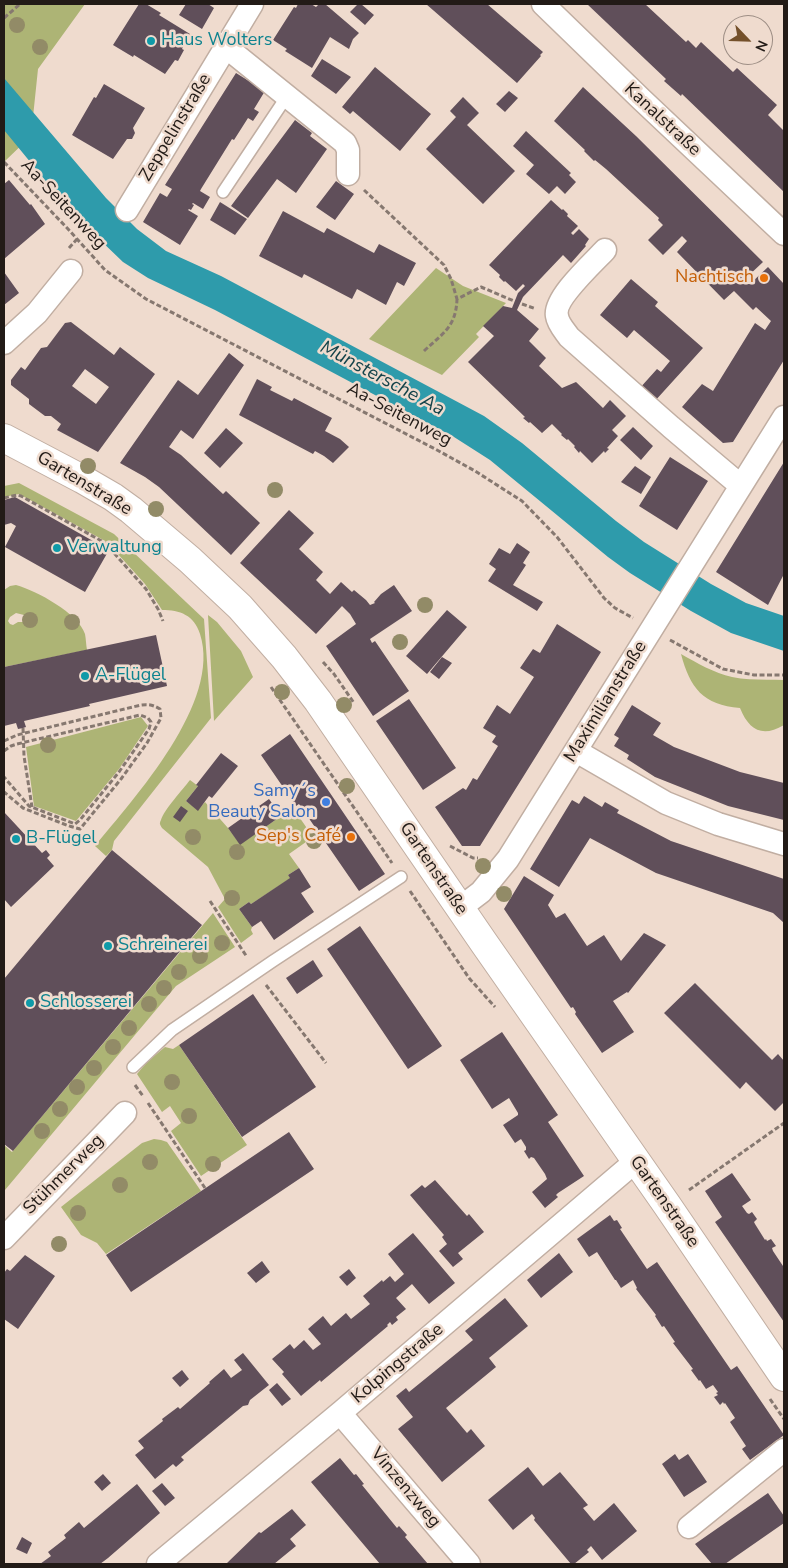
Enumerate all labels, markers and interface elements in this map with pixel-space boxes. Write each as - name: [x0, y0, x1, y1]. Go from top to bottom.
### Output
- north arrow: [723, 15, 773, 65]
- place label: Haus Wolters: [161, 30, 272, 52]
- marker: Haus Wolters: [145, 35, 157, 47]
- text: N: [750, 37, 772, 55]
- street label: Zeppelinstraße: [135, 70, 217, 186]
- street label: Kanalstraße: [619, 79, 705, 161]
- street label: Aa-Seitenweg: [16, 155, 110, 255]
- place label: Nachtisch: [675, 267, 754, 289]
- marker: Nachtisch: [758, 272, 770, 284]
- water label: Münstersche Aa: [316, 337, 448, 421]
- street label: Aa-Seitenweg: [343, 378, 455, 452]
- street label: Gartenstraße: [33, 447, 135, 521]
- place label: Verwaltung: [67, 537, 162, 559]
- marker: Verwaltung: [51, 542, 63, 554]
- street label: Maximilianstraße: [560, 637, 652, 767]
- place label: A-Flügel: [95, 665, 166, 687]
- marker: A-Flügel: [79, 670, 91, 682]
- place label: Samy´s Beauty Salon: [208, 781, 316, 824]
- marker: Samy´s Beauty Salon: [320, 796, 332, 808]
- street label: Gartenstraße: [394, 819, 472, 919]
- place label: Sep's Café: [256, 826, 341, 848]
- place label: B-Flügel: [26, 828, 97, 850]
- marker: Sep's Café: [345, 831, 357, 843]
- marker: B-Flügel: [10, 833, 22, 845]
- place label: Schreinerei: [118, 935, 208, 957]
- marker: Schreinerei: [102, 940, 114, 952]
- place label: Schlosserei: [40, 992, 132, 1014]
- marker: Schlosserei: [24, 997, 36, 1009]
- street label: Stühmerweg: [19, 1130, 109, 1220]
- street label: Gartenstraße: [624, 1152, 704, 1252]
- street label: Kolpingstraße: [348, 1319, 448, 1409]
- street label: Vinzenzweg: [365, 1443, 445, 1533]

